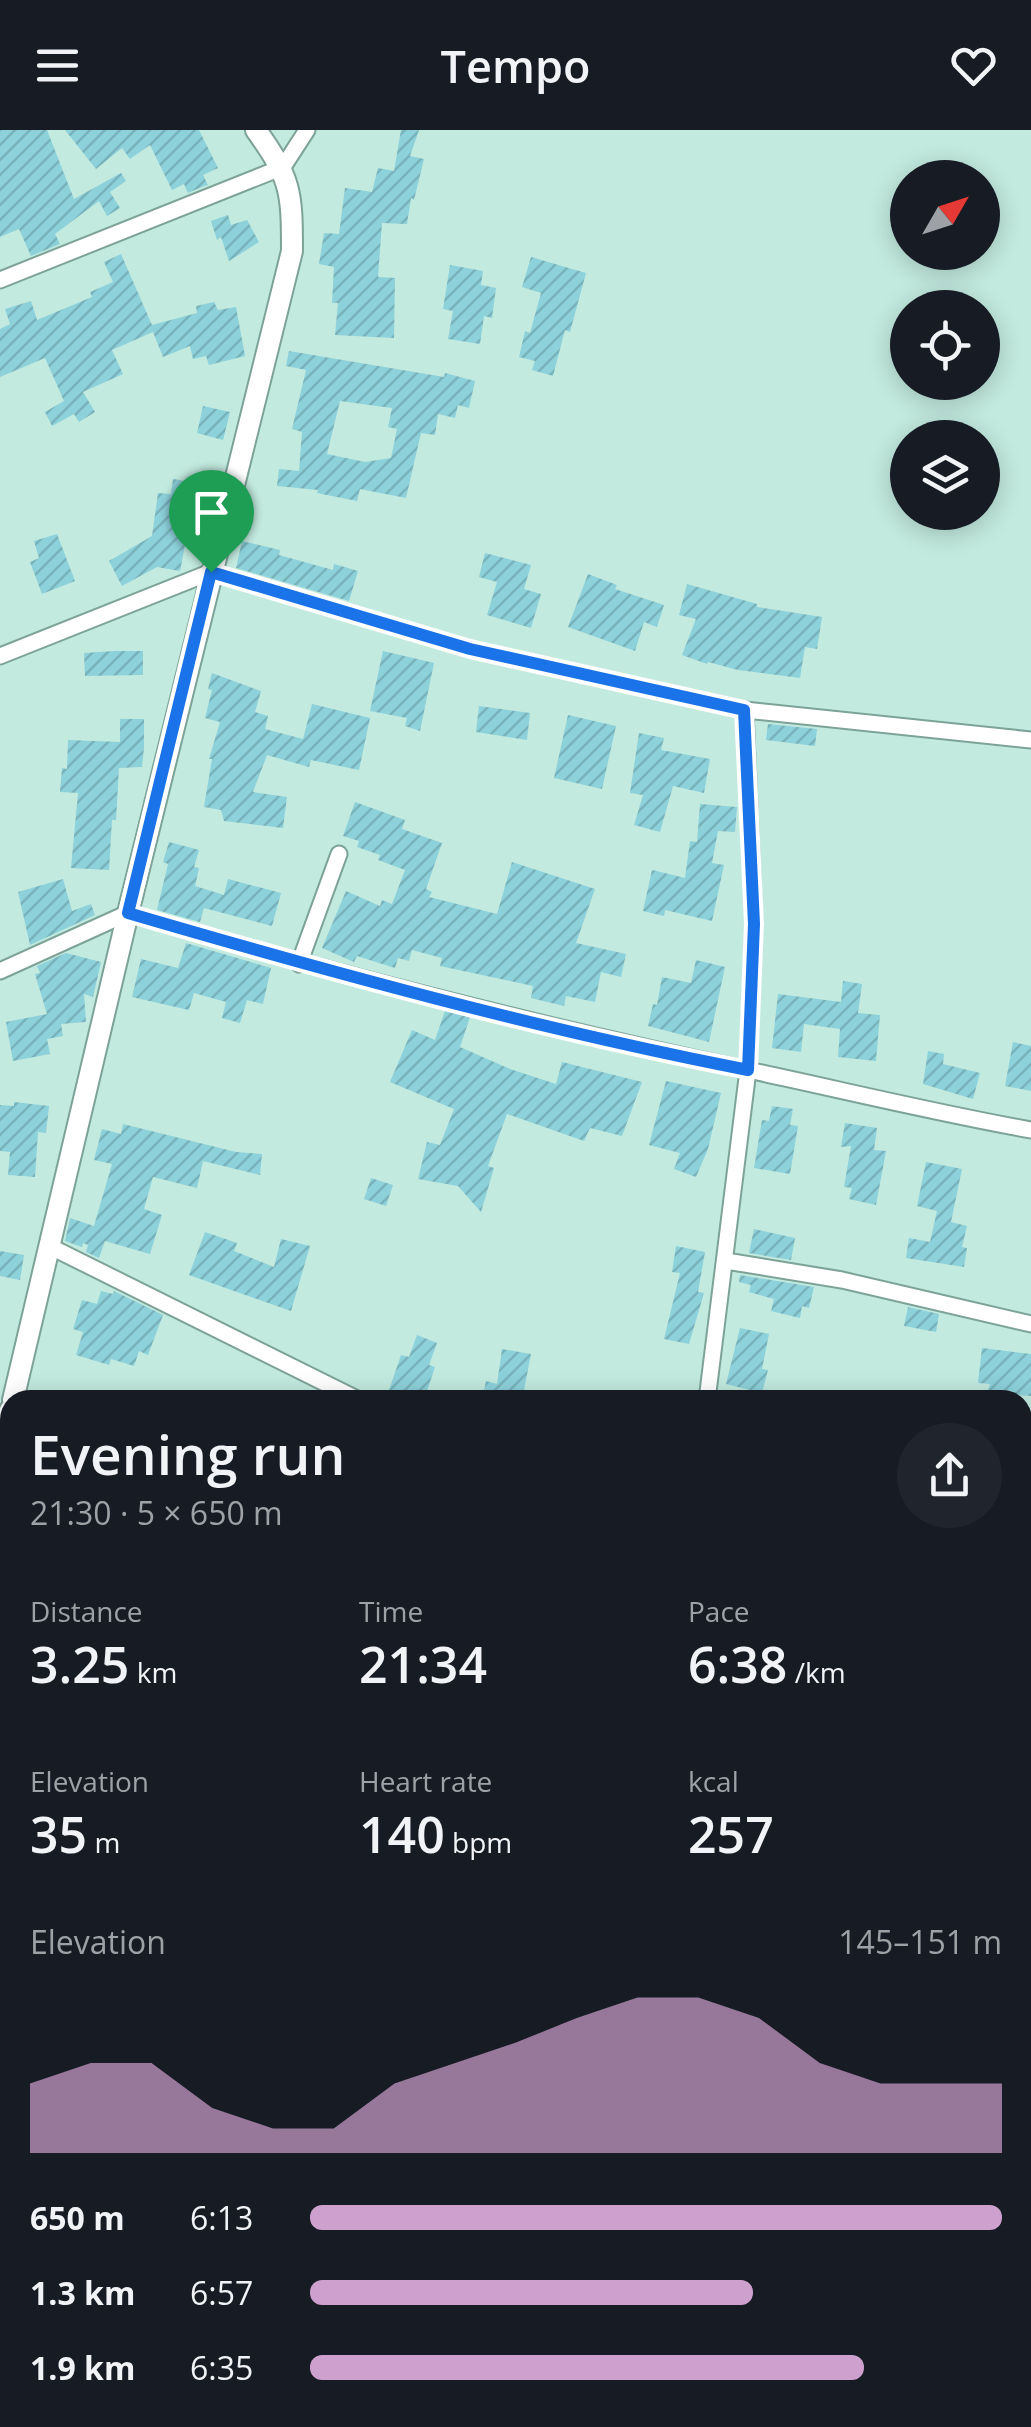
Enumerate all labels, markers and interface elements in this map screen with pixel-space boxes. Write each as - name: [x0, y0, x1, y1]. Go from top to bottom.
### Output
- text: Tempo: [441, 35, 590, 96]
- icon: menu: [30, 38, 85, 93]
- icon: heart: [946, 38, 1001, 93]
- north arrow: [890, 160, 1000, 270]
- map controls: [890, 160, 1000, 530]
- button: locate: [890, 290, 1000, 400]
- button: layers: [890, 420, 1000, 530]
- pin: [169, 470, 254, 573]
- icon: arrive: [184, 485, 239, 540]
- text: Evening run: [30, 1416, 345, 1491]
- button: share: [897, 1423, 1002, 1528]
- text: 21:30 · 5 × 650 m: [30, 1491, 283, 1534]
- text: Distance: [30, 1592, 143, 1630]
- text: Time: [359, 1592, 423, 1630]
- text: Pace: [688, 1592, 750, 1630]
- text: 3.25: [30, 1630, 129, 1698]
- text: 21:34: [359, 1630, 487, 1698]
- text: 6:38: [688, 1630, 787, 1698]
- text: km: [129, 1653, 177, 1691]
- text: /km: [787, 1653, 846, 1691]
- text: Elevation: [30, 1762, 149, 1800]
- text: Heart rate: [359, 1762, 492, 1800]
- text: kcal: [688, 1762, 739, 1800]
- text: 35: [30, 1800, 87, 1868]
- text: 140: [359, 1800, 445, 1868]
- text: 257: [688, 1800, 774, 1868]
- text: m: [87, 1823, 120, 1861]
- text: bpm: [445, 1823, 512, 1861]
- text: Elevation: [30, 1920, 166, 1963]
- text: 145–151 m: [838, 1920, 1002, 1963]
- text: 650 m: [30, 2196, 125, 2239]
- text: 6:13: [190, 2196, 253, 2239]
- text: 1.3 km: [30, 2271, 135, 2314]
- text: 6:57: [190, 2271, 253, 2314]
- text: 1.9 km: [30, 2346, 135, 2389]
- text: 6:35: [190, 2346, 253, 2389]

